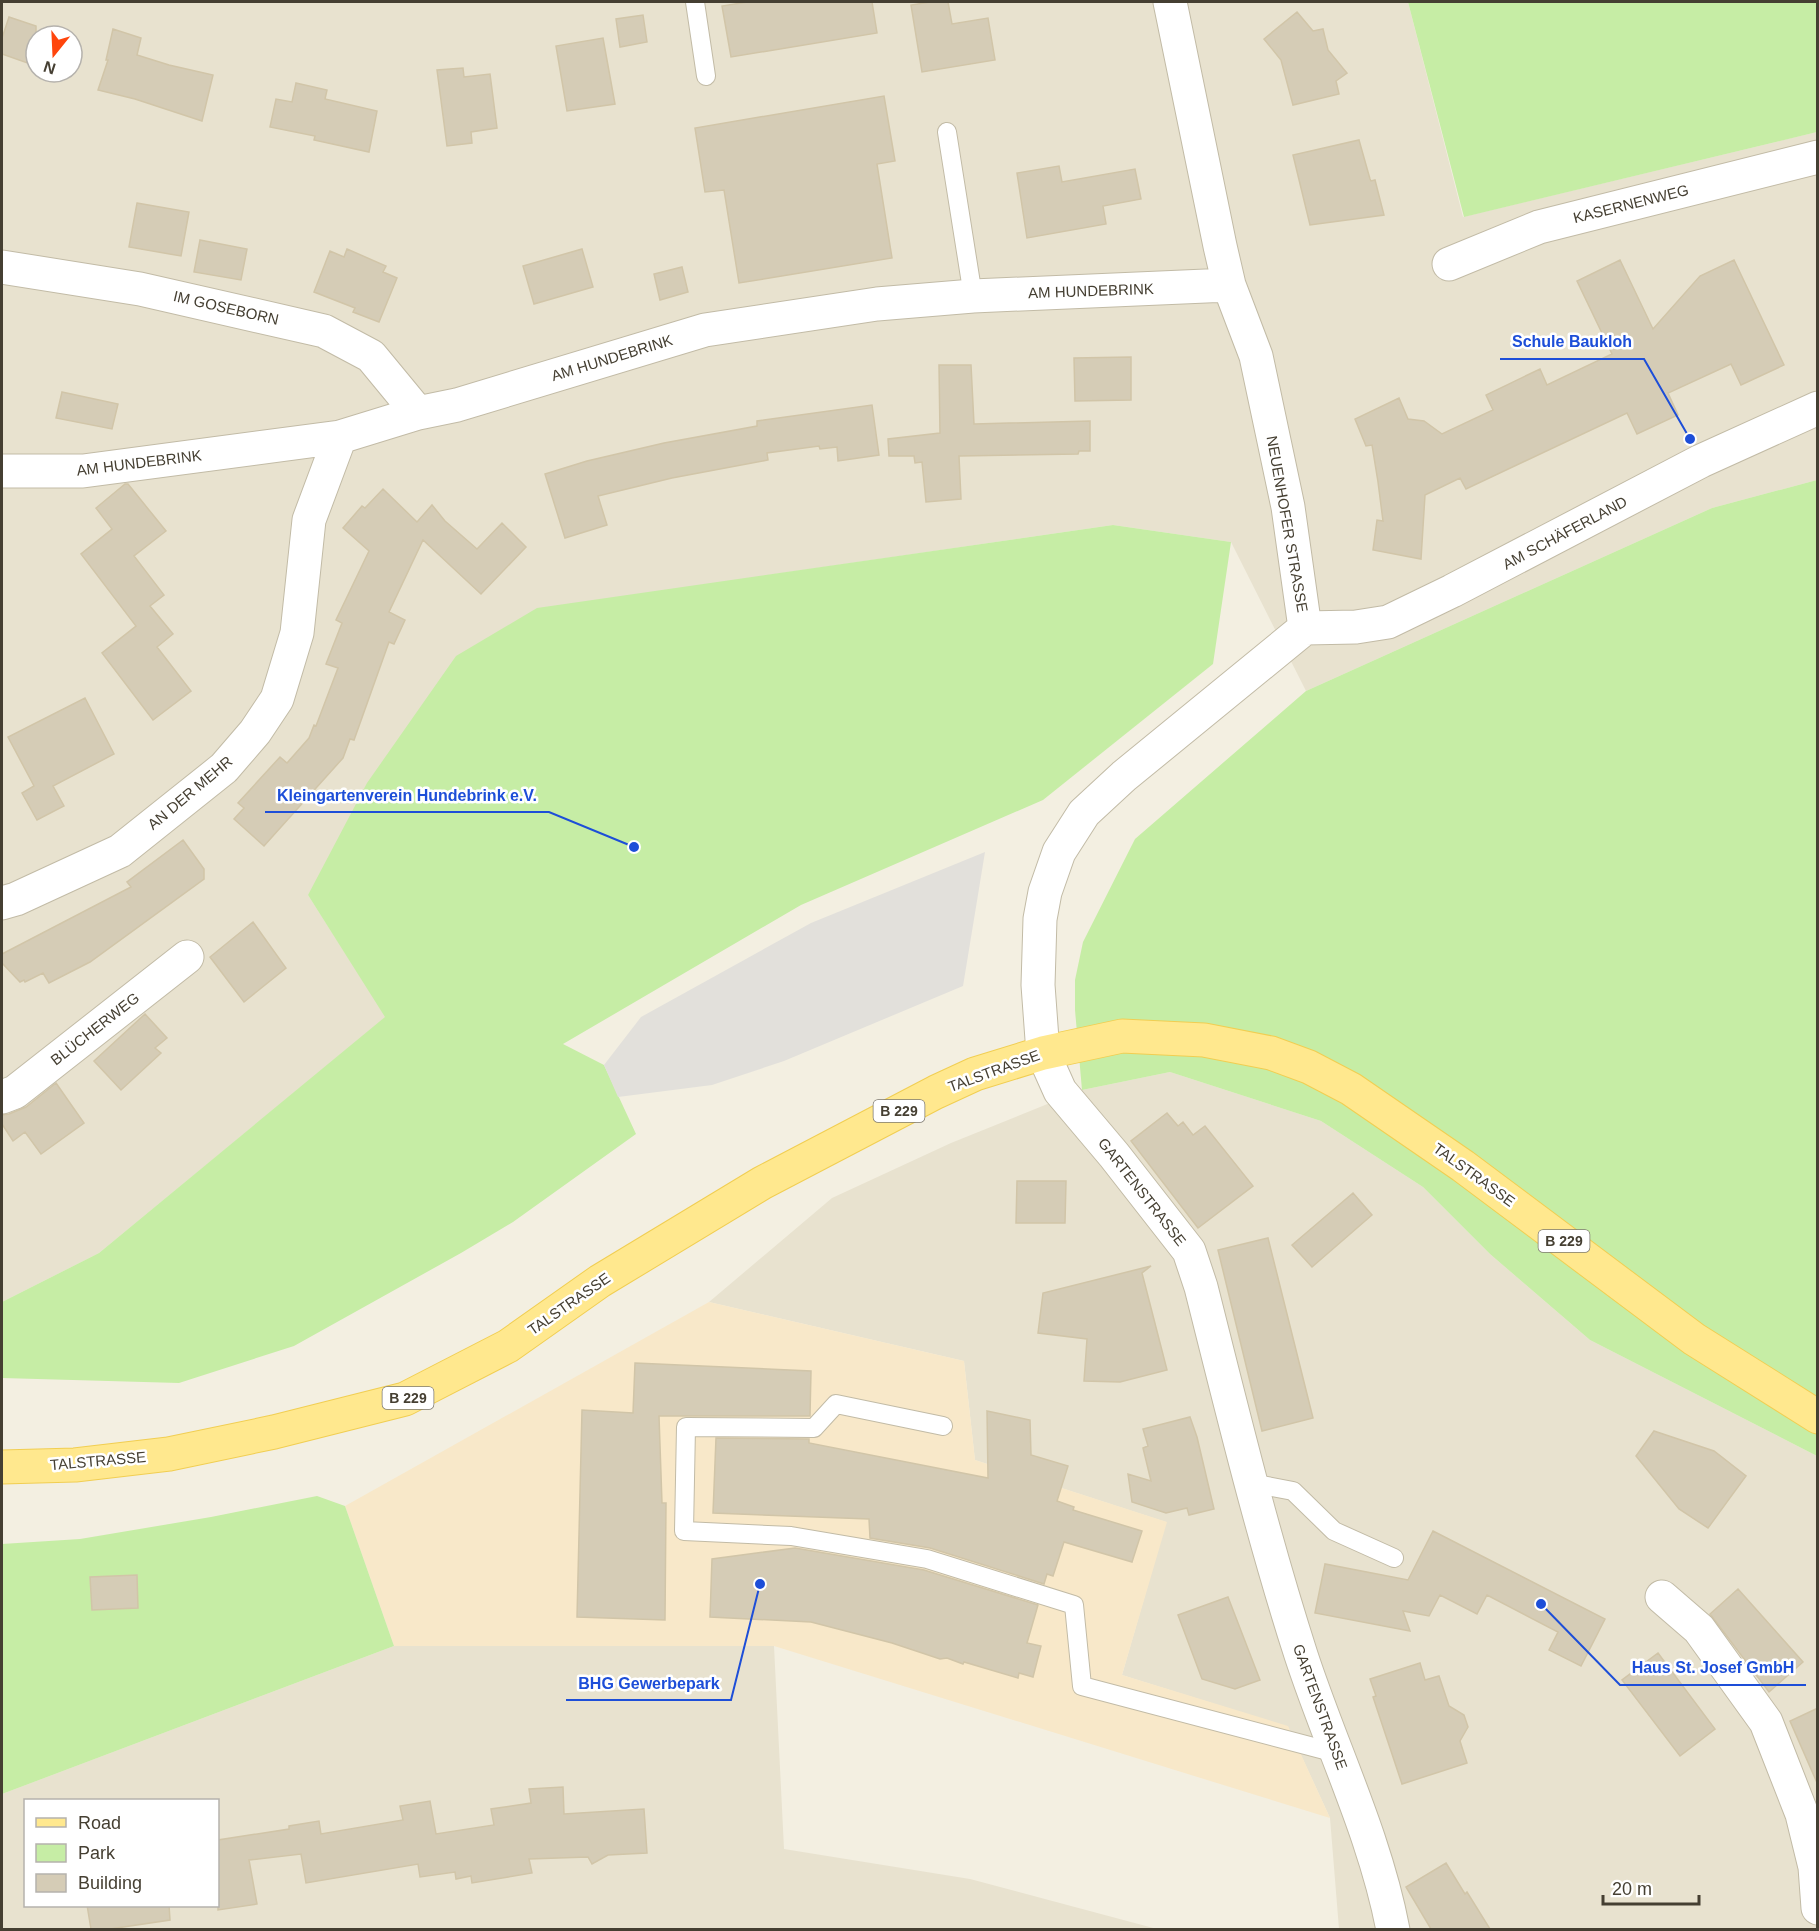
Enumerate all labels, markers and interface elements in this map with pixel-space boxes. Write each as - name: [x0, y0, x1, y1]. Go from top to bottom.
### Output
- north arrow: [24, 24, 84, 84]
- text: N: [41, 58, 58, 78]
- street label: KASERNENWEG: [1571, 181, 1690, 226]
- street label: AM HUNDEBRINK: [1028, 280, 1154, 301]
- street label: IM GOSEBORN: [172, 287, 280, 328]
- callout: Schule Baukloh: [1500, 325, 1644, 359]
- street label: AM HUNDEBRINK: [549, 331, 675, 384]
- text: Schule Baukloh: [1512, 333, 1632, 350]
- street label: NEUENHOFER STRASSE: [1264, 434, 1311, 614]
- street label: AM HUNDEBRINK: [75, 446, 202, 479]
- street label: AM SCHÄFERLAND: [1500, 492, 1630, 573]
- street label: AN DER MEHR: [144, 752, 235, 833]
- callout: Kleingartenverein Hundebrink e.V.: [265, 778, 549, 812]
- text: Kleingartenverein Hundebrink e.V.: [277, 787, 537, 804]
- street label: BLÜCHERWEG: [47, 989, 142, 1068]
- street label: TALSTRASSE: [946, 1046, 1042, 1095]
- road number: B 229: [874, 1100, 924, 1122]
- street label: GARTENSTRASSE: [1095, 1134, 1190, 1249]
- street label: TALSTRASSE: [1430, 1139, 1518, 1210]
- road number: B 229: [1538, 1230, 1590, 1252]
- street label: TALSTRASSE: [524, 1269, 613, 1338]
- road number: B 229: [382, 1387, 434, 1409]
- street label: TALSTRASSE: [49, 1448, 147, 1473]
- street label: GARTENSTRASSE: [1290, 1642, 1351, 1772]
- callout: Haus St. Josef GmbH: [1620, 1651, 1806, 1685]
- text: Haus St. Josef GmbH: [1632, 1659, 1794, 1676]
- callout: BHG Gewerbepark: [566, 1666, 731, 1700]
- text: BHG Gewerbepark: [578, 1675, 720, 1692]
- legend: [24, 1799, 219, 1907]
- text: Road: [78, 1813, 121, 1833]
- text: Park: [78, 1843, 116, 1863]
- scale bar: [1603, 1868, 1699, 1906]
- text: Building: [78, 1873, 142, 1893]
- text: 20 m: [1612, 1879, 1652, 1899]

